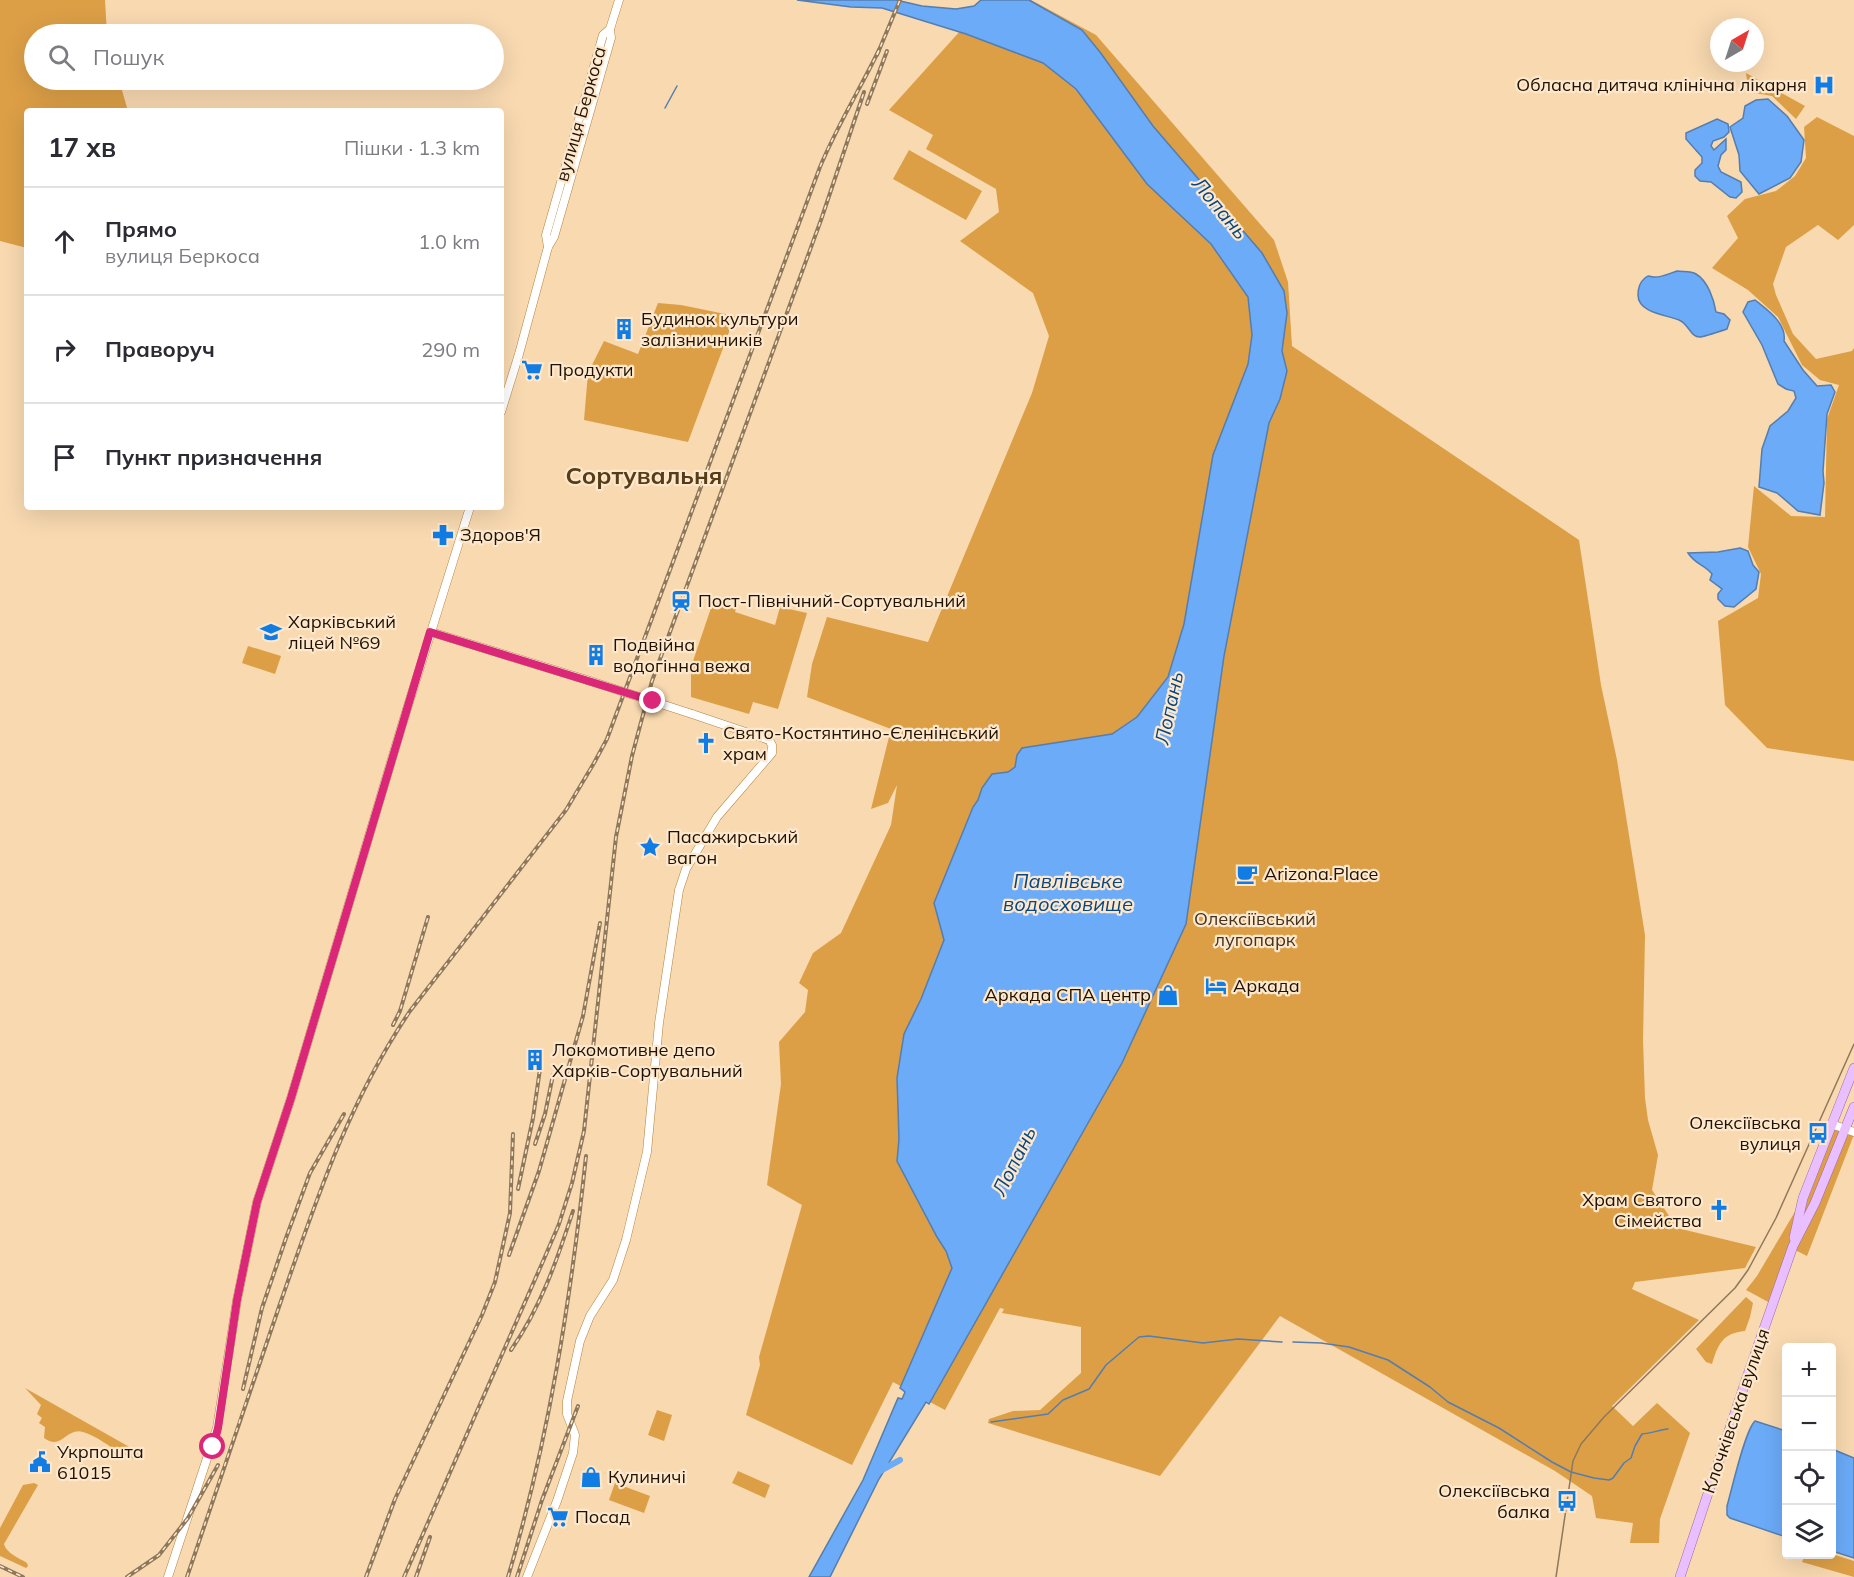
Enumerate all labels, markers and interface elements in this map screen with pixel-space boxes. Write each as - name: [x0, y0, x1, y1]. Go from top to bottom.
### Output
- north arrow: [1710, 18, 1764, 72]
- search box: [24, 24, 504, 90]
- icon: search: [45, 41, 78, 74]
- text: Пошук: [93, 43, 164, 71]
- street label: вулиця Беркоса: [550, 44, 611, 184]
- place label: Обласна дитяча клінічна лікарня: [1516, 73, 1807, 96]
- hospital icon: Обласна дитяча клінічна лікарня: [1812, 73, 1836, 97]
- text: 17 хв: [48, 131, 116, 164]
- text: Пішки · 1.3 km: [344, 135, 480, 160]
- water label: Лопань: [1186, 171, 1254, 244]
- text: Прямо: [105, 215, 177, 243]
- icon: ahead: [48, 225, 81, 258]
- text: 1.0 km: [418, 229, 480, 254]
- text: вулиця Беркоса: [105, 243, 260, 268]
- place label: Будинок культури залізничників: [641, 307, 798, 351]
- building icon: Будинок культури залізничників: [612, 317, 636, 341]
- icon: right: [48, 333, 81, 366]
- text: Праворуч: [105, 335, 215, 363]
- text: 290 m: [421, 337, 480, 362]
- supermarket icon: Продукти: [520, 358, 544, 382]
- place label: Продукти: [549, 358, 633, 381]
- icon: arrive: [48, 441, 81, 474]
- text: Пункт призначення: [105, 443, 322, 471]
- district label: Сортувальня: [566, 460, 722, 490]
- pharmacy icon: Здоров'Я: [431, 523, 455, 547]
- place label: Здоров'Я: [460, 523, 541, 546]
- station icon: Пост-Північний-Сортувальний: [669, 589, 693, 613]
- place label: Пост-Північний-Сортувальний: [698, 589, 966, 612]
- place label: Харківський ліцей №69: [288, 610, 396, 654]
- school or university icon: Харківський ліцей №69: [259, 620, 283, 644]
- place label: Подвійна водогінна вежа: [613, 633, 750, 677]
- building icon: Подвійна водогінна вежа: [584, 643, 608, 667]
- water label: Лопань: [1148, 669, 1188, 748]
- route end: [639, 687, 665, 713]
- place label: Свято-Костянтино-Єленінський храм: [723, 721, 999, 765]
- church icon: Свято-Костянтино-Єленінський храм: [694, 731, 718, 755]
- place label: Пасажирський вагон: [667, 825, 798, 869]
- place icon: Пасажирський вагон: [638, 835, 662, 859]
- cafe icon: Arizona.Place: [1235, 862, 1259, 886]
- place label: Arizona.Place: [1264, 862, 1378, 885]
- water label: Павлівське водосховище: [1003, 868, 1133, 916]
- park label: Олексіївський лугопарк: [1194, 907, 1316, 951]
- hotel icon: Аркада: [1204, 974, 1228, 998]
- place label: Аркада: [1233, 974, 1300, 997]
- place label: Аркада СПА центр: [985, 983, 1151, 1006]
- shop icon: Аркада СПА центр: [1156, 983, 1180, 1007]
- place label: Локомотивне депо Харків-Сортувальний: [552, 1038, 743, 1082]
- building icon: Локомотивне депо Харків-Сортувальний: [523, 1048, 547, 1072]
- place label: Олексіївська вулиця: [1689, 1111, 1801, 1155]
- bus stop icon: Олексіївська вулиця: [1806, 1121, 1830, 1145]
- water label: Лопань: [986, 1122, 1041, 1200]
- place label: Храм Святого Сімейства: [1582, 1188, 1702, 1232]
- church icon: Храм Святого Сімейства: [1707, 1198, 1731, 1222]
- street label: Клочківська вулиця: [1697, 1325, 1775, 1496]
- map controls: [1782, 1343, 1836, 1559]
- button: +: [1782, 1343, 1836, 1397]
- button: −: [1782, 1397, 1836, 1451]
- route start: [199, 1433, 225, 1459]
- place label: Укрпошта 61015: [56, 1440, 144, 1484]
- public building icon: Укрпошта 61015: [28, 1450, 52, 1474]
- button: locate: [1782, 1451, 1836, 1505]
- shop icon: Кулиничі: [579, 1465, 603, 1489]
- place label: Кулиничі: [608, 1465, 686, 1488]
- place label: Олексіївська балка: [1438, 1479, 1550, 1523]
- bus stop icon: Олексіївська балка: [1555, 1489, 1579, 1513]
- supermarket icon: Посад: [546, 1505, 570, 1529]
- place label: Посад: [575, 1505, 630, 1528]
- button: layers: [1782, 1505, 1836, 1559]

